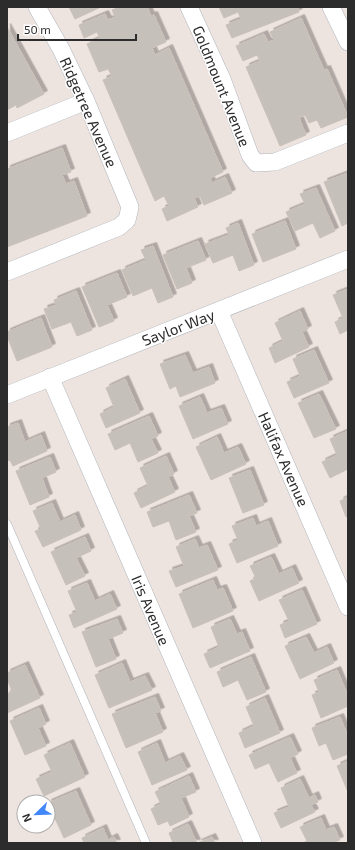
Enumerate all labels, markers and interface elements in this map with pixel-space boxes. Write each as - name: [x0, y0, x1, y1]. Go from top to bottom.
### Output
- scale bar: [18, 16, 136, 42]
- text: 50 m: [24, 22, 51, 36]
- street label: Goldmount Avenue: [190, 23, 254, 149]
- street label: Ridgetree Avenue: [57, 54, 121, 170]
- street label: Saylor Way: [139, 305, 217, 349]
- street label: Halifax Avenue: [255, 409, 313, 509]
- street label: Iris Avenue: [128, 572, 174, 648]
- north arrow: [16, 794, 56, 834]
- text: N: [19, 812, 34, 824]

